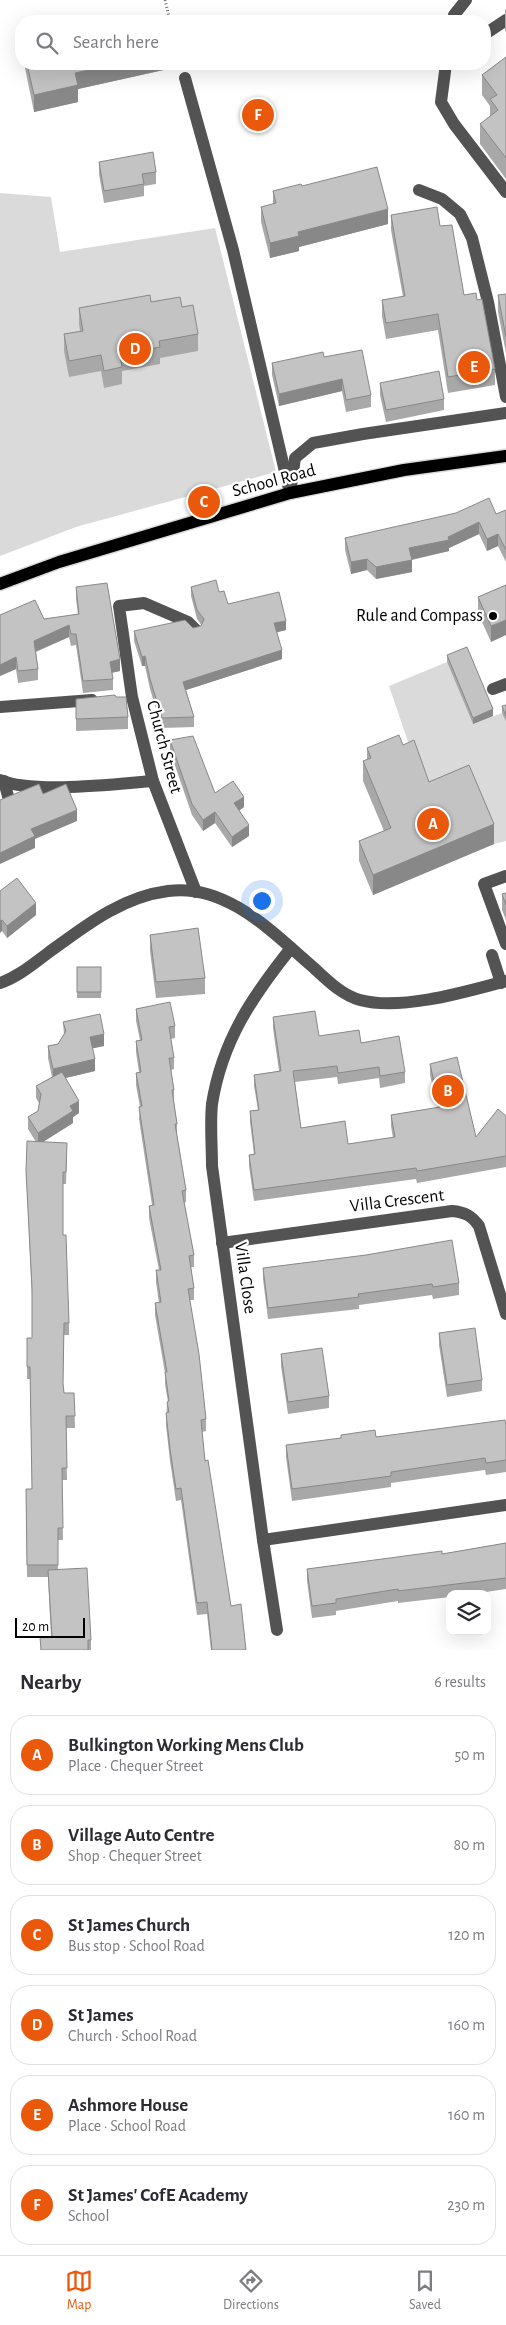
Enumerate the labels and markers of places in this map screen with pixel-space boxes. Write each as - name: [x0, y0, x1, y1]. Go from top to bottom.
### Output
- pin: F: [242, 96, 274, 134]
- pin: D: [119, 330, 151, 368]
- pin: E: [458, 348, 490, 386]
- pin: C: [188, 483, 220, 521]
- place label: Rule and Compass: [356, 607, 483, 625]
- marker: Rule and Compass: [487, 610, 499, 622]
- pin: A: [417, 805, 449, 843]
- pin: B: [432, 1072, 464, 1110]

